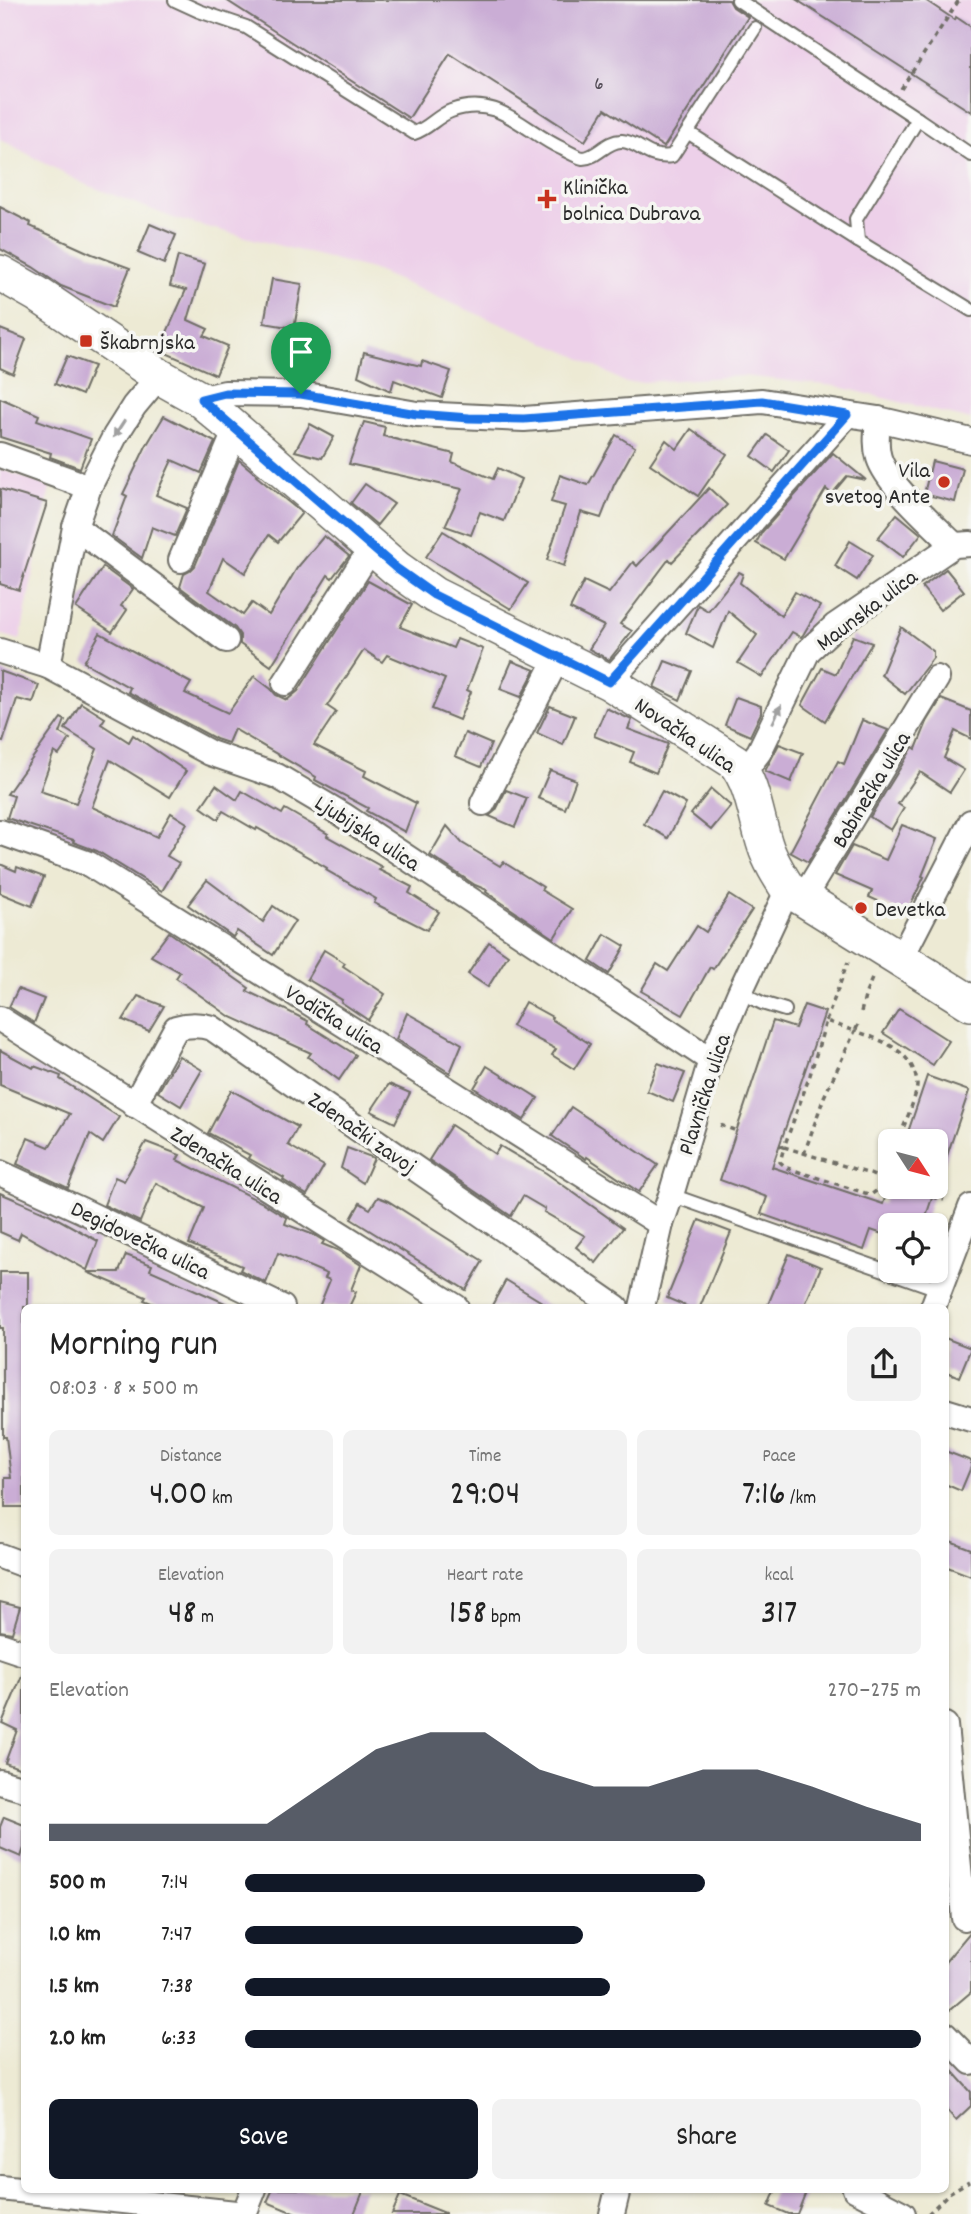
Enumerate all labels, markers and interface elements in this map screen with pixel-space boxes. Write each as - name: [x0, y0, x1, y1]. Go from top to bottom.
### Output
- house number: 6: [594, 72, 604, 99]
- place label: Klinička bolnica Dubrava: [563, 173, 701, 232]
- marker: Klinička bolnica Dubrava: [537, 189, 557, 209]
- pin: [271, 322, 331, 394]
- place label: Škabrnjska: [100, 328, 196, 361]
- marker: Škabrnjska: [78, 333, 94, 349]
- icon: arrive: [282, 333, 320, 371]
- one-way arrow: [113, 419, 126, 439]
- place label: Vila svetog Ante: [825, 456, 931, 515]
- marker: Vila svetog Ante: [936, 474, 952, 490]
- street label: Maunska ulica: [810, 562, 927, 661]
- street label: Novačka ulica: [627, 691, 742, 784]
- one-way arrow: [771, 704, 783, 724]
- street label: Babinečka ulica: [825, 725, 921, 855]
- street label: Ljubijska ulica: [307, 788, 427, 882]
- place label: Devetka: [875, 895, 947, 928]
- marker: Devetka: [853, 900, 869, 916]
- street label: Vodička ulica: [277, 978, 390, 1065]
- street label: Plavnička ulica: [671, 1029, 742, 1160]
- street label: Zdenački zavoj: [300, 1085, 422, 1185]
- street label: Zdenačka ulica: [163, 1119, 289, 1215]
- north arrow: [878, 1129, 948, 1199]
- map controls: [878, 1129, 948, 1283]
- street label: Degidovečka ulica: [64, 1194, 216, 1291]
- button: locate: [878, 1213, 948, 1283]
- text: Morning run: [49, 1319, 218, 1374]
- button: share: [847, 1327, 921, 1401]
- text: 08:03 · 8 × 500 m: [49, 1373, 199, 1406]
- text: Distance: [160, 1444, 222, 1471]
- text: Time: [469, 1444, 501, 1471]
- text: Pace: [762, 1444, 796, 1471]
- text: 4.00: [149, 1471, 208, 1521]
- text: 29:04: [450, 1471, 520, 1521]
- text: 7:16: [742, 1471, 786, 1521]
- text: km: [208, 1486, 233, 1513]
- text: /km: [786, 1486, 816, 1513]
- text: Elevation: [158, 1563, 224, 1590]
- text: Heart rate: [447, 1563, 523, 1590]
- text: kcal: [765, 1563, 793, 1590]
- text: 48: [168, 1590, 197, 1640]
- text: 158: [449, 1590, 487, 1640]
- text: 317: [761, 1590, 797, 1640]
- text: m: [197, 1605, 214, 1632]
- text: bpm: [487, 1605, 521, 1632]
- text: Elevation: [49, 1675, 129, 1708]
- text: 270–275 m: [828, 1675, 921, 1708]
- text: 500 m: [49, 1867, 106, 1900]
- text: 7:14: [161, 1867, 188, 1900]
- text: 1.0 km: [49, 1919, 101, 1952]
- text: 7:47: [161, 1919, 192, 1952]
- text: 1.5 km: [49, 1971, 99, 2004]
- text: 7:38: [161, 1971, 193, 2004]
- text: 2.0 km: [49, 2023, 106, 2056]
- text: 6:33: [161, 2023, 197, 2056]
- button: Save: [49, 2099, 478, 2179]
- button: Share: [492, 2099, 921, 2179]

